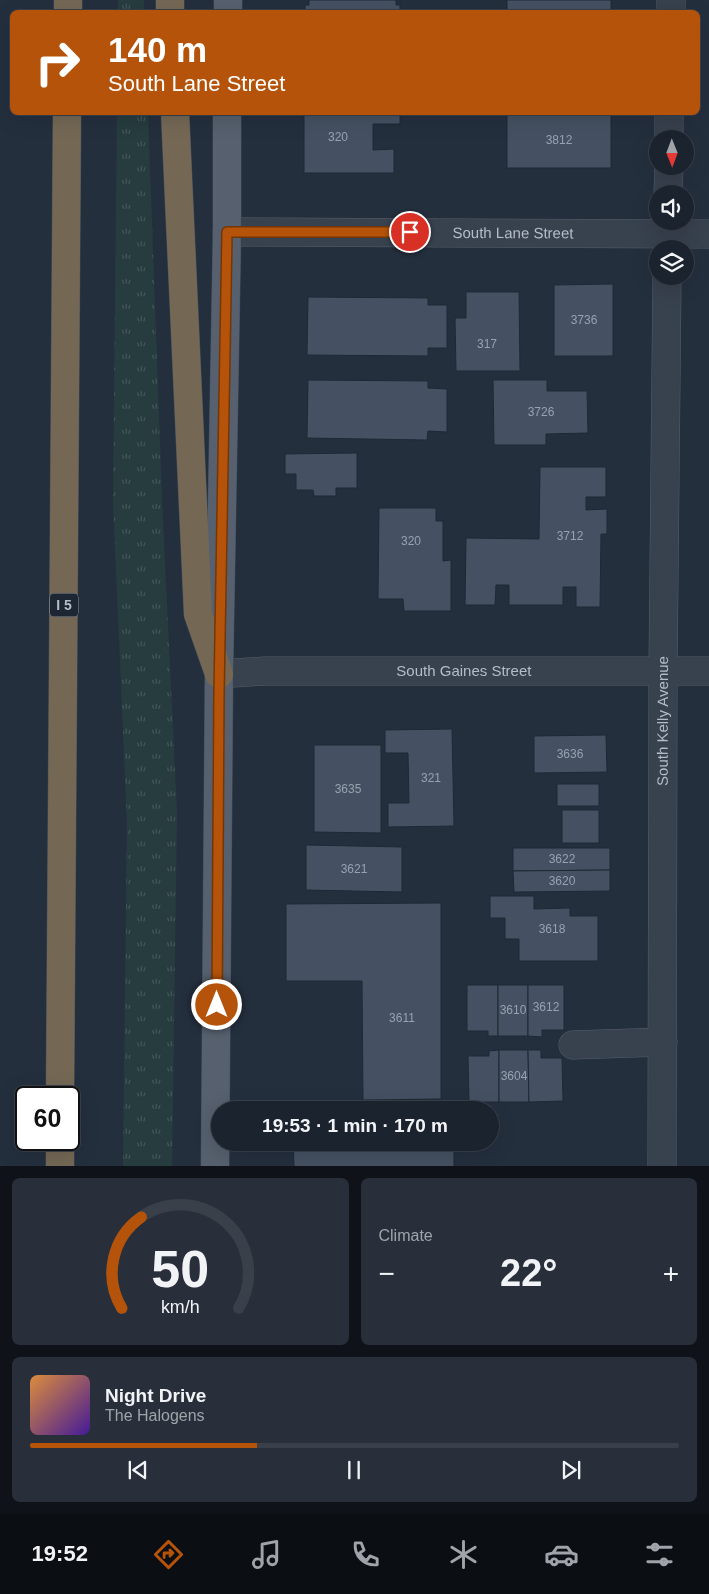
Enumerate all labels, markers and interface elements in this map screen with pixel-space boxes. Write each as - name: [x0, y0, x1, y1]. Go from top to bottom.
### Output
- icon: right: [25, 30, 90, 95]
- text: 140 m: [108, 30, 207, 69]
- text: South Lane Street: [108, 71, 285, 96]
- house number: 320: [328, 130, 348, 144]
- north arrow: [649, 130, 694, 175]
- map controls: [649, 130, 694, 285]
- house number: 3812: [546, 133, 573, 147]
- button: sound: [649, 185, 694, 230]
- pin: [389, 211, 431, 253]
- icon: arrive: [396, 218, 424, 246]
- street label: South Lane Street: [452, 224, 574, 241]
- button: layers: [649, 240, 694, 285]
- house number: 3736: [571, 313, 598, 327]
- house number: 317: [477, 337, 497, 351]
- house number: 3726: [528, 405, 555, 419]
- house number: 3712: [557, 529, 584, 543]
- house number: 320: [401, 534, 421, 548]
- road number: I 5: [50, 594, 78, 616]
- street label: South Kelly Avenue: [654, 656, 671, 786]
- street label: South Gaines Street: [396, 662, 532, 679]
- house number: 3636: [557, 747, 584, 761]
- house number: 321: [421, 771, 441, 785]
- house number: 3635: [335, 782, 362, 796]
- house number: 3622: [549, 852, 576, 866]
- house number: 3621: [341, 862, 368, 876]
- house number: 3620: [549, 874, 576, 888]
- house number: 3618: [539, 922, 566, 936]
- position arrow: [190, 978, 242, 1030]
- house number: 3612: [533, 1000, 560, 1014]
- house number: 3610: [500, 1003, 527, 1017]
- house number: 3611: [389, 1011, 415, 1025]
- house number: 3604: [501, 1069, 528, 1083]
- speed limit sign: 60: [15, 1086, 80, 1151]
- text: 19:53 · 1 min · 170 m: [262, 1115, 448, 1136]
- text: Climate: [379, 1227, 433, 1244]
- text: 50: [151, 1240, 209, 1298]
- text: 22°: [500, 1252, 557, 1294]
- text: −: [379, 1258, 395, 1289]
- text: +: [663, 1258, 679, 1289]
- text: km/h: [161, 1297, 200, 1317]
- text: Night Drive: [105, 1385, 206, 1406]
- text: The Halogens: [105, 1407, 205, 1424]
- icon: previous: [124, 1456, 152, 1484]
- icon: pause: [340, 1456, 368, 1484]
- icon: next: [557, 1456, 585, 1484]
- icon: directions: [151, 1537, 186, 1572]
- icon: music: [249, 1537, 284, 1572]
- icon: phone: [348, 1537, 383, 1572]
- icon: climate: [446, 1537, 481, 1572]
- icon: car: [544, 1537, 579, 1572]
- icon: filters: [642, 1537, 677, 1572]
- text: 19:52: [32, 1541, 88, 1566]

